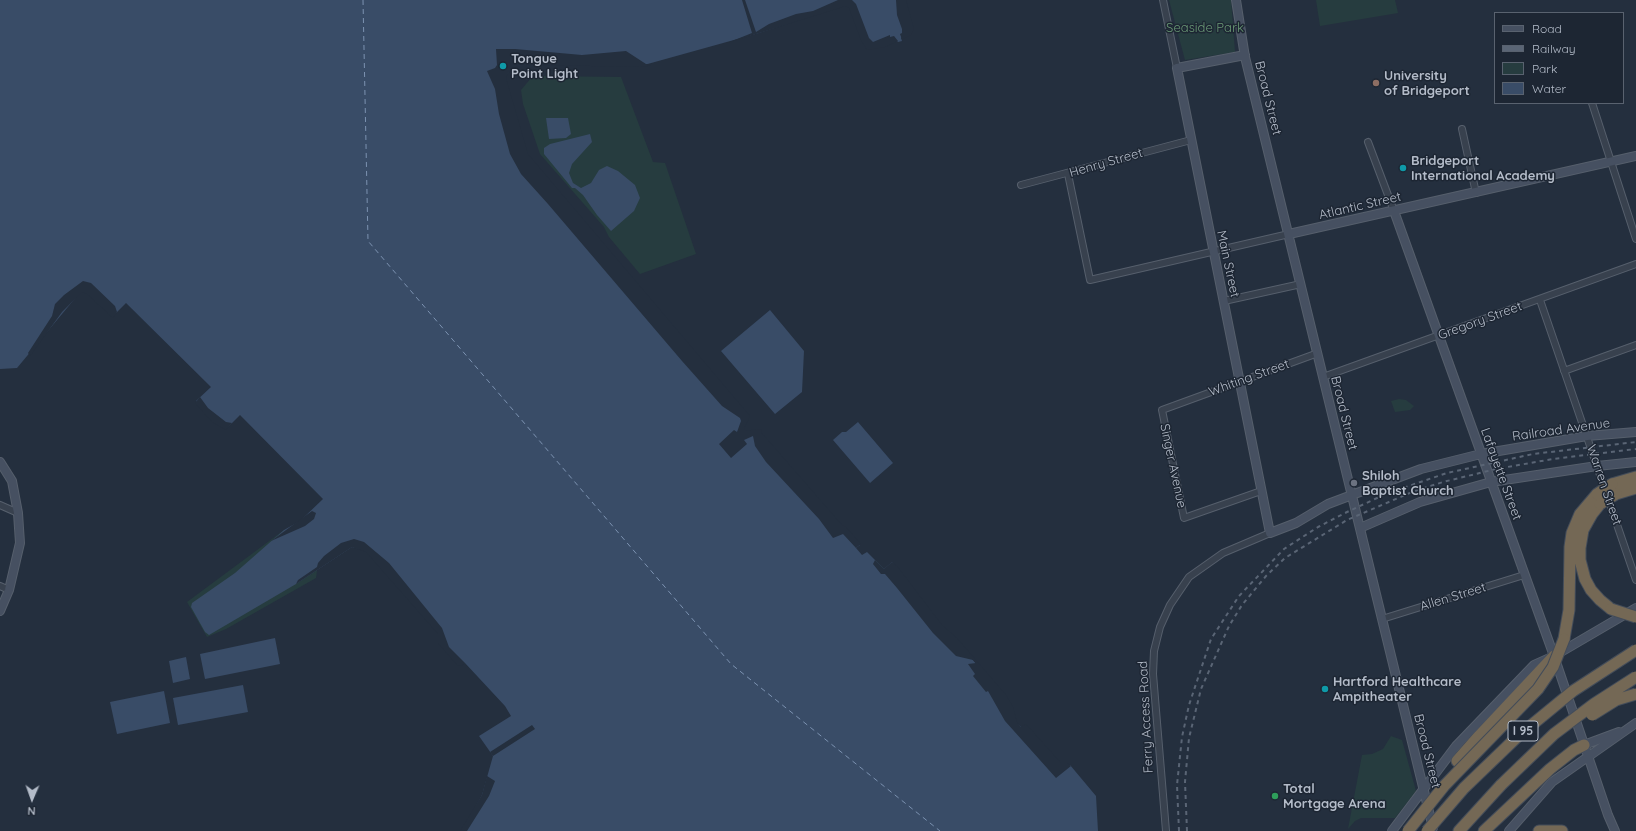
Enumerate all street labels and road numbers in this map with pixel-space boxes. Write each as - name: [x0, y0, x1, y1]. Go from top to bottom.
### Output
- street label: Broad Street: [1251, 59, 1285, 137]
- street label: Henry Street: [1067, 145, 1145, 181]
- street label: Atlantic Street: [1317, 189, 1403, 223]
- street label: Main Street: [1213, 229, 1243, 299]
- street label: Gregory Street: [1436, 299, 1524, 343]
- street label: Whiting Street: [1207, 356, 1291, 400]
- street label: Broad Street: [1327, 374, 1361, 452]
- street label: Railroad Avenue: [1511, 415, 1611, 445]
- street label: Singer Avenue: [1156, 422, 1190, 510]
- street label: Lafayette Street: [1477, 426, 1525, 522]
- street label: Warren Street: [1583, 443, 1625, 527]
- street label: Allen Street: [1418, 580, 1488, 614]
- street label: Ferry Access Road: [1135, 660, 1157, 774]
- street label: Broad Street: [1410, 712, 1444, 790]
- road number: I 95: [1508, 721, 1538, 741]

